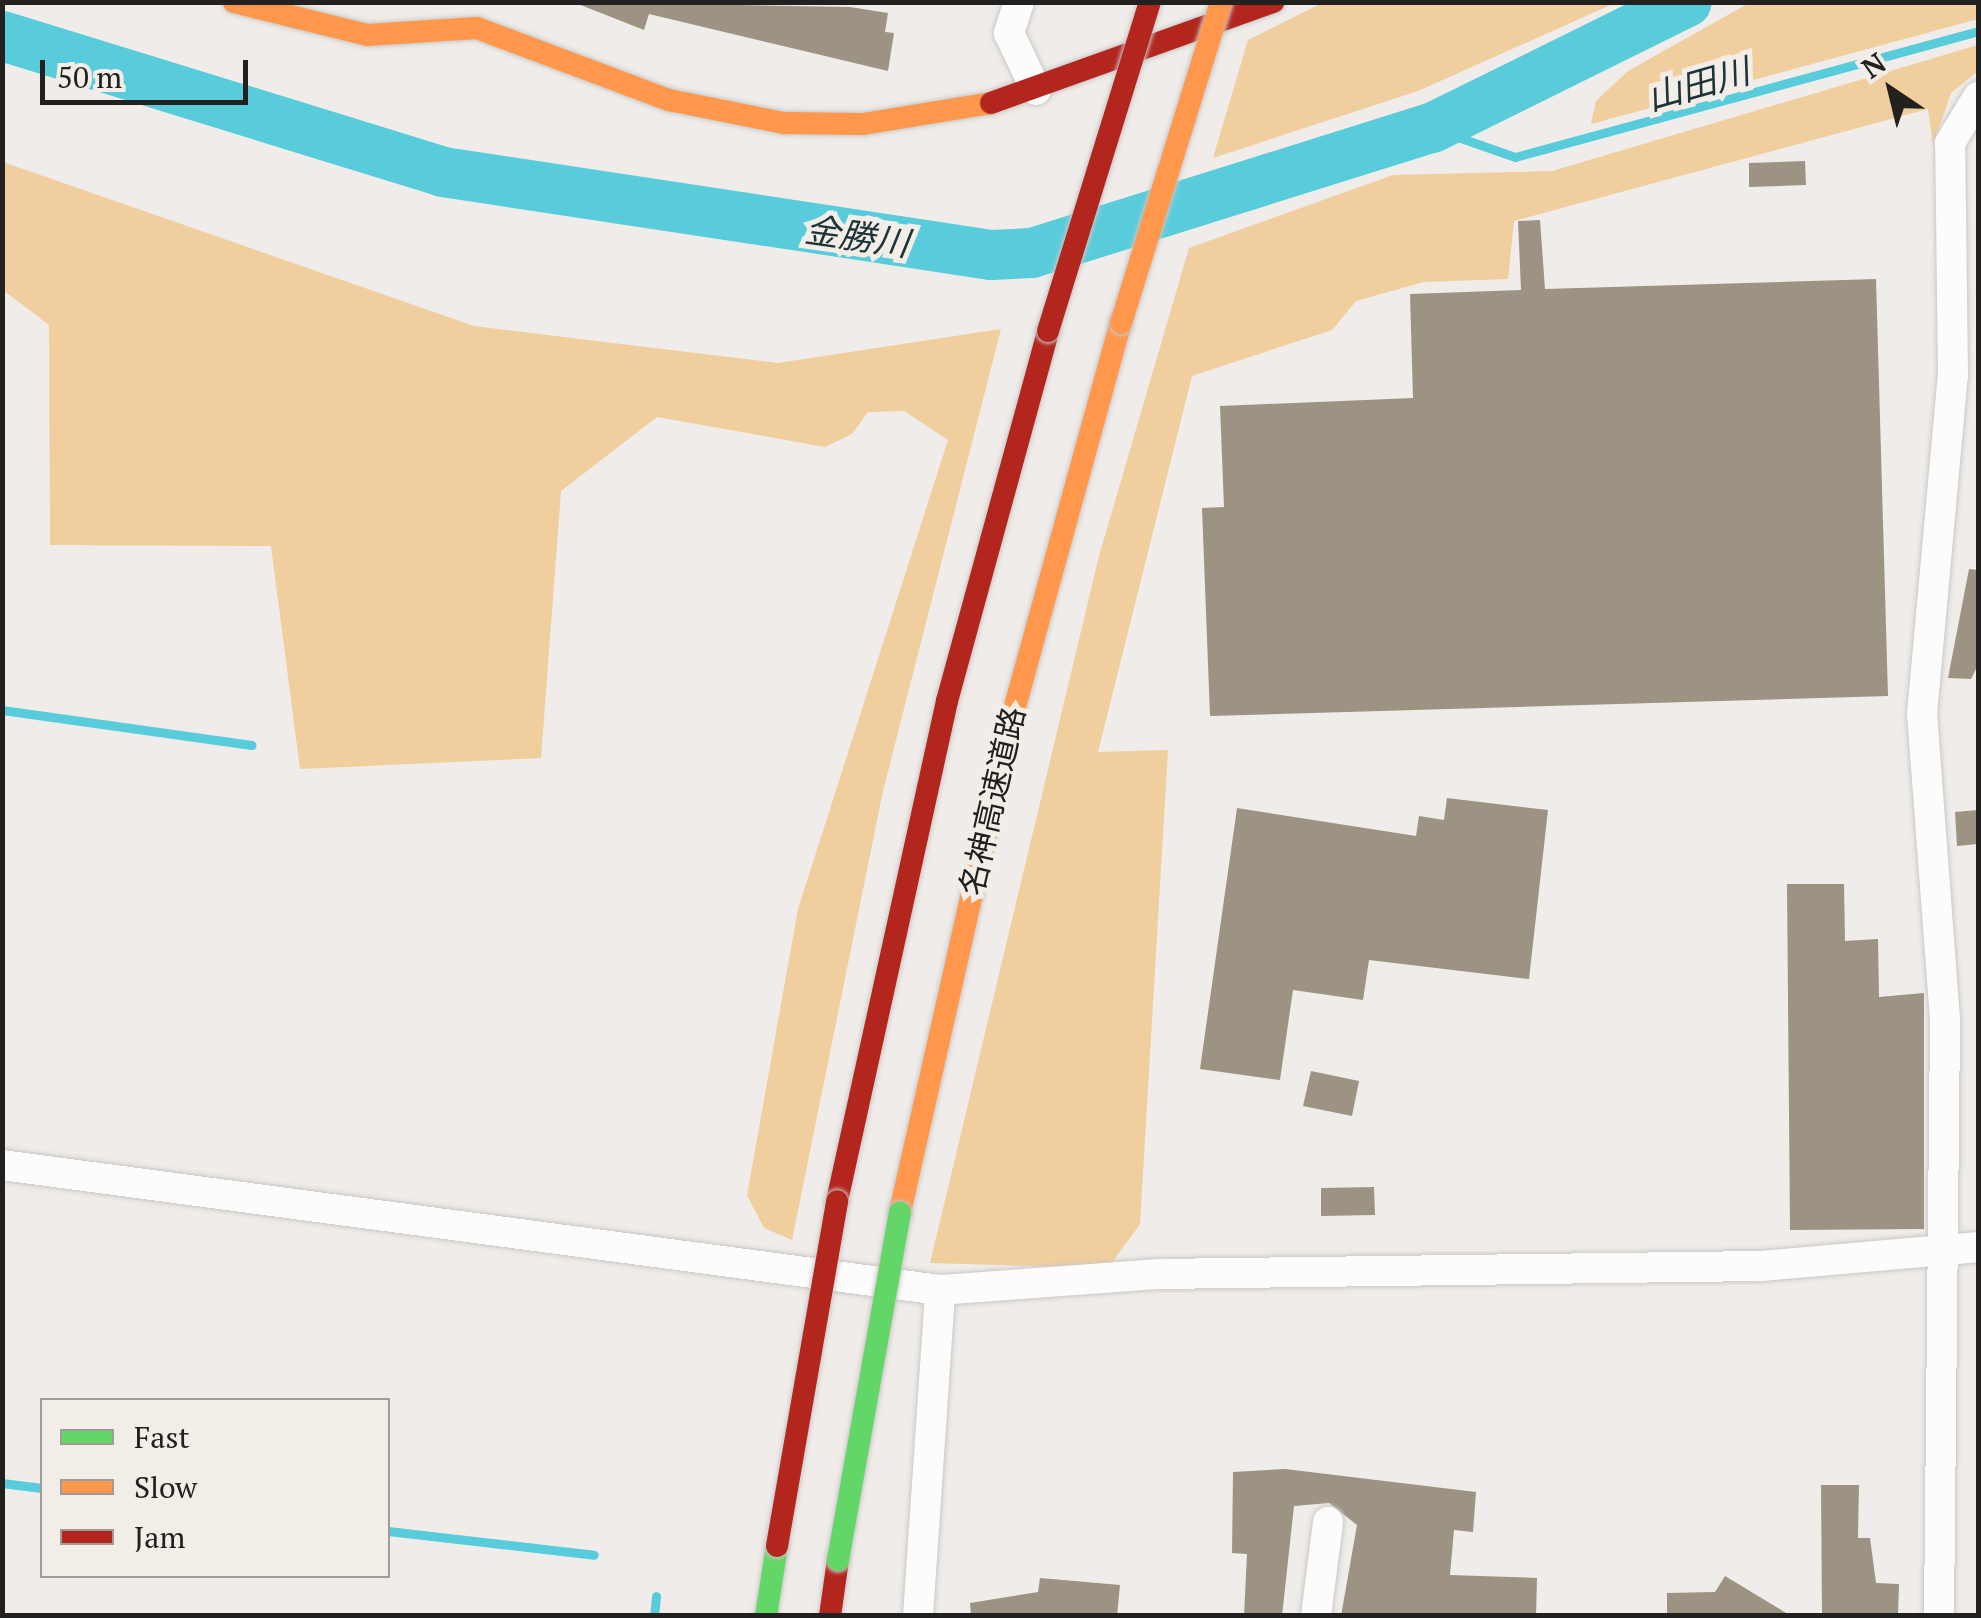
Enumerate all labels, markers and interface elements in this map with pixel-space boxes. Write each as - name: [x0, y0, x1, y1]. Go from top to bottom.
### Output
- scale bar: [45, 40, 252, 102]
- north arrow: [1841, 40, 1941, 140]
- text: N: [1854, 44, 1893, 86]
- water label: 山田川: [1642, 49, 1754, 119]
- text: 50 m: [57, 57, 122, 97]
- water label: 金勝川: [802, 208, 912, 264]
- street label: 名神高速道路: [952, 703, 1032, 899]
- legend: [40, 1398, 390, 1578]
- text: Fast: [134, 1417, 190, 1457]
- text: Slow: [134, 1467, 197, 1507]
- text: Jam: [134, 1517, 185, 1557]

